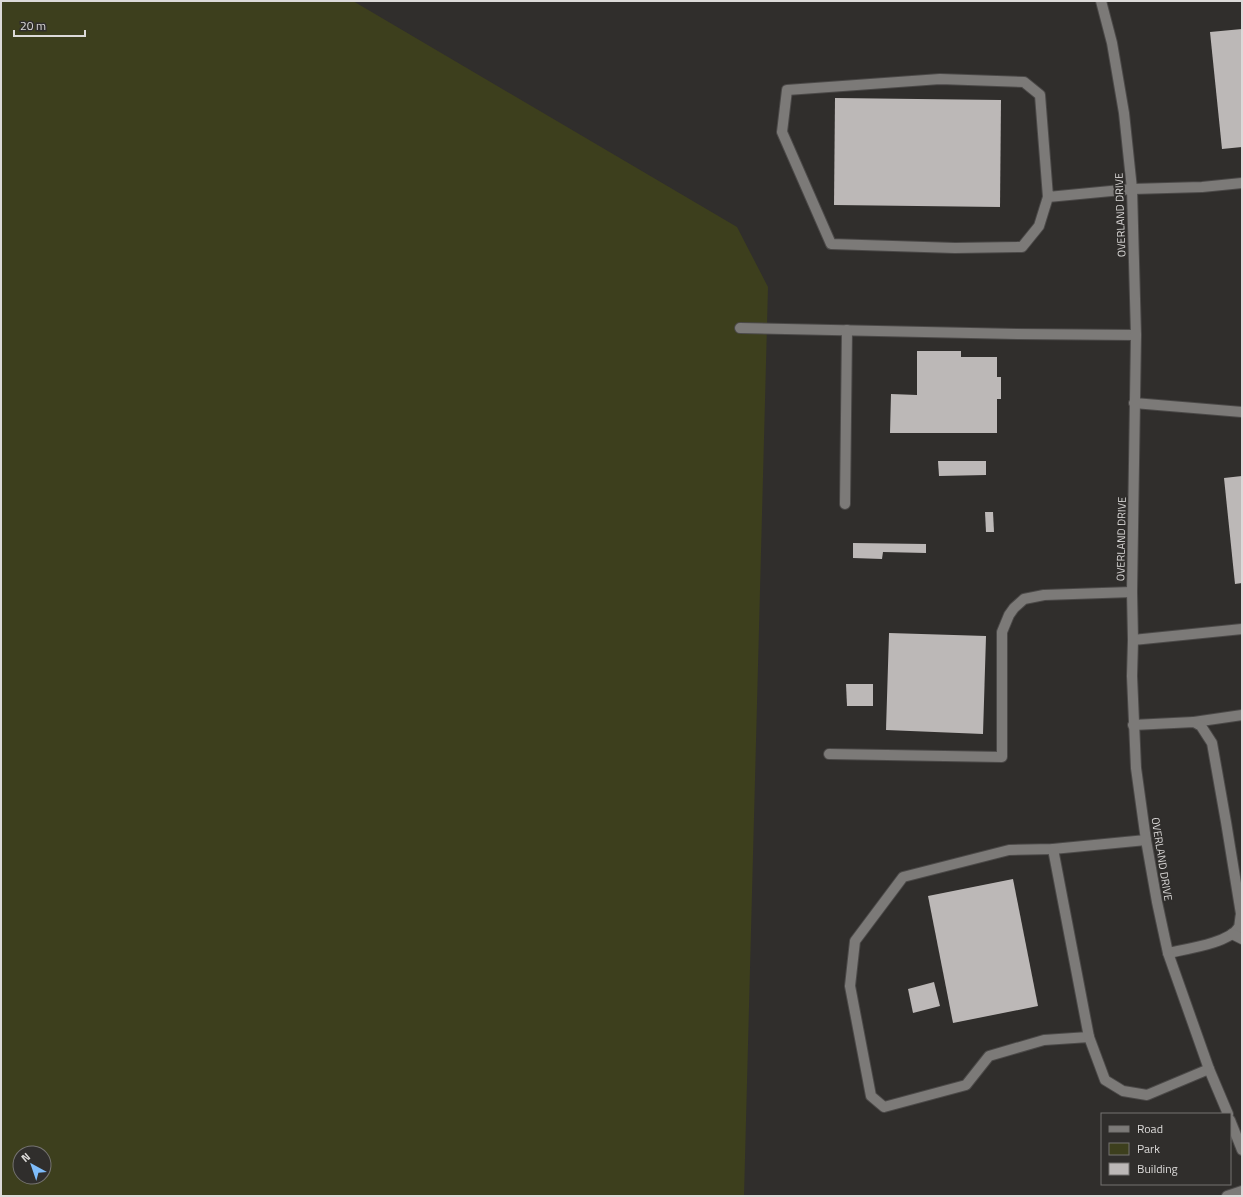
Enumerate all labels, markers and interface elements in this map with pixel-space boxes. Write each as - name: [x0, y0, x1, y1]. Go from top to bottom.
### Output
- scale bar: [14, 12, 85, 38]
- text: 20 m: [20, 16, 46, 35]
- street label: OVERLAND DRIVE: [1111, 173, 1129, 257]
- street label: OVERLAND DRIVE: [1112, 497, 1130, 581]
- street label: OVERLAND DRIVE: [1148, 816, 1176, 902]
- legend: [1101, 1113, 1231, 1185]
- text: Road: [1137, 1119, 1163, 1138]
- text: Park: [1137, 1139, 1160, 1158]
- north arrow: [12, 1145, 52, 1185]
- text: N: [18, 1149, 34, 1166]
- text: Building: [1137, 1159, 1178, 1178]

